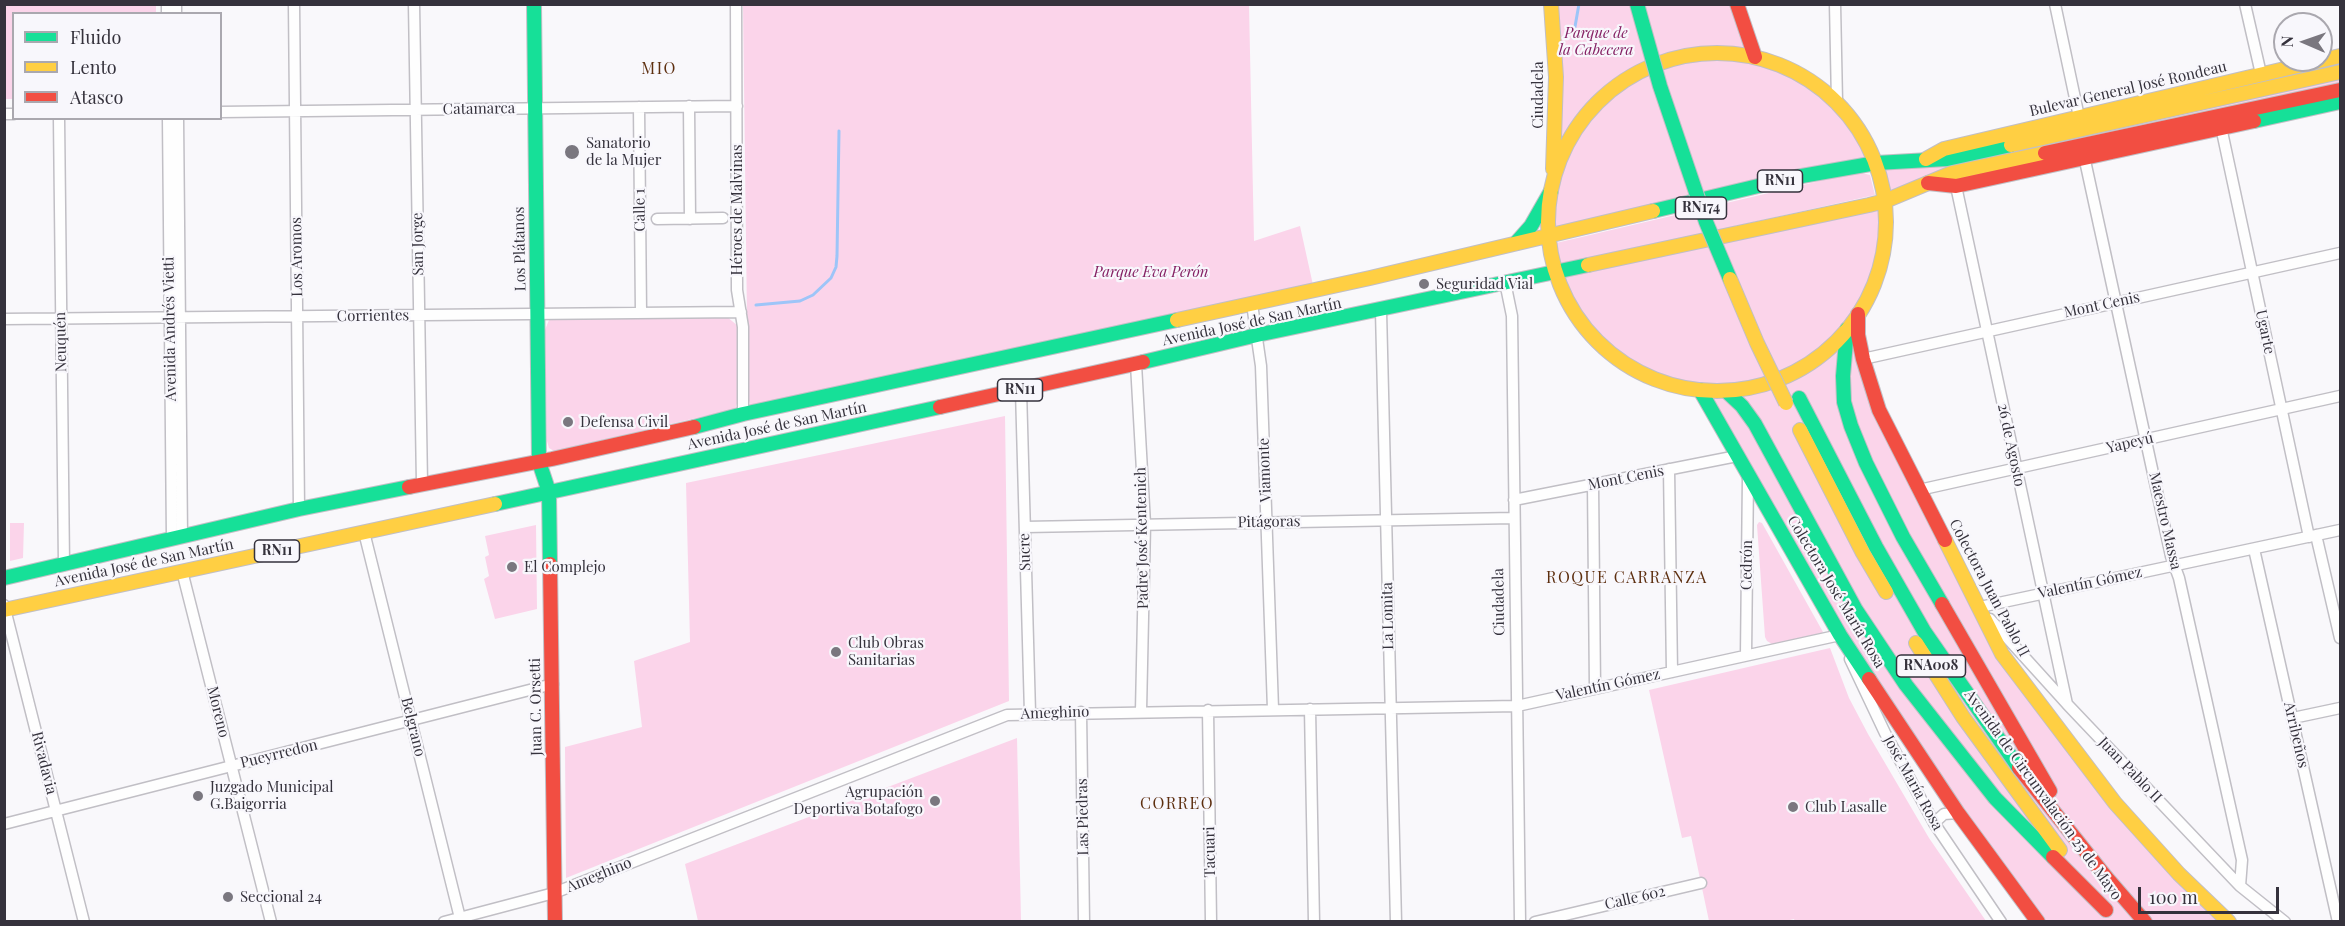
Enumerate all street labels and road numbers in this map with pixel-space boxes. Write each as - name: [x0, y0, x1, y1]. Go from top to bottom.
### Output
- street label: Bulevar General José Rondeau: [2028, 58, 2228, 120]
- street label: Ciudadela: [1529, 61, 1547, 129]
- street label: Catamarca: [443, 99, 515, 119]
- street label: Héroes de Malvinas: [728, 145, 746, 275]
- road number: RN11: [1758, 170, 1802, 192]
- street label: Calle 1: [631, 188, 649, 232]
- road number: RN174: [1676, 197, 1726, 219]
- street label: Los Plátanos: [510, 207, 530, 291]
- street label: San Jorge: [408, 212, 428, 276]
- street label: Los Aromos: [287, 217, 307, 297]
- street label: Avenida Andrés Vietti: [160, 257, 180, 401]
- street label: Mont Cenis: [2062, 288, 2142, 322]
- street label: Avenida José de San Martín: [1161, 294, 1343, 350]
- street label: Corrientes: [337, 306, 409, 326]
- street label: Ugarte: [2252, 308, 2278, 356]
- street label: Neuquén: [51, 312, 71, 372]
- road number: RN11: [998, 379, 1042, 401]
- street label: Avenida José de San Martín: [686, 398, 868, 454]
- street label: 26 de Agosto: [1993, 402, 2029, 488]
- street label: Yapeyú: [2105, 429, 2155, 457]
- street label: Viamonte: [1255, 438, 1275, 502]
- street label: Mont Cenis: [1586, 462, 1666, 494]
- street label: Padre José Kentenich: [1132, 467, 1152, 609]
- street label: Maestro Massa: [2145, 470, 2185, 572]
- street label: Pitágoras: [1237, 512, 1301, 532]
- street label: Colectora José María Rosa: [1783, 513, 1889, 671]
- street label: Colectora Juan Pablo II: [1945, 516, 2033, 660]
- street label: Sucre: [1015, 533, 1035, 571]
- street label: Avenida José de San Martín: [53, 535, 235, 591]
- road number: RN11: [254, 540, 300, 562]
- street label: Cedrón: [1738, 540, 1756, 590]
- street label: Valentín Gómez: [2036, 563, 2144, 603]
- street label: Ciudadela: [1489, 568, 1509, 636]
- street label: La Lomita: [1378, 582, 1398, 650]
- road number: RNA008: [1896, 655, 1966, 677]
- street label: Juan C. Orsetti: [526, 658, 546, 756]
- street label: Valentín Gómez: [1554, 665, 1662, 705]
- street label: Moreno: [203, 685, 233, 739]
- street label: Avenida de Circunvalación 25 de Mayo: [1961, 686, 2125, 904]
- street label: Belgrano: [397, 695, 429, 759]
- street label: Arribeños: [2280, 700, 2312, 770]
- street label: Ameghino: [1020, 703, 1090, 723]
- street label: Rivadavia: [28, 730, 60, 796]
- street label: José María Rosa: [1880, 732, 1946, 834]
- street label: Juan Pablo II: [2094, 733, 2166, 807]
- street label: Pueyrredon: [238, 736, 320, 772]
- street label: Las Piedras: [1073, 778, 1093, 856]
- street label: Tacuari: [1201, 826, 1219, 878]
- street label: Ameghino: [564, 854, 634, 896]
- street label: Calle 602: [1603, 882, 1667, 914]

